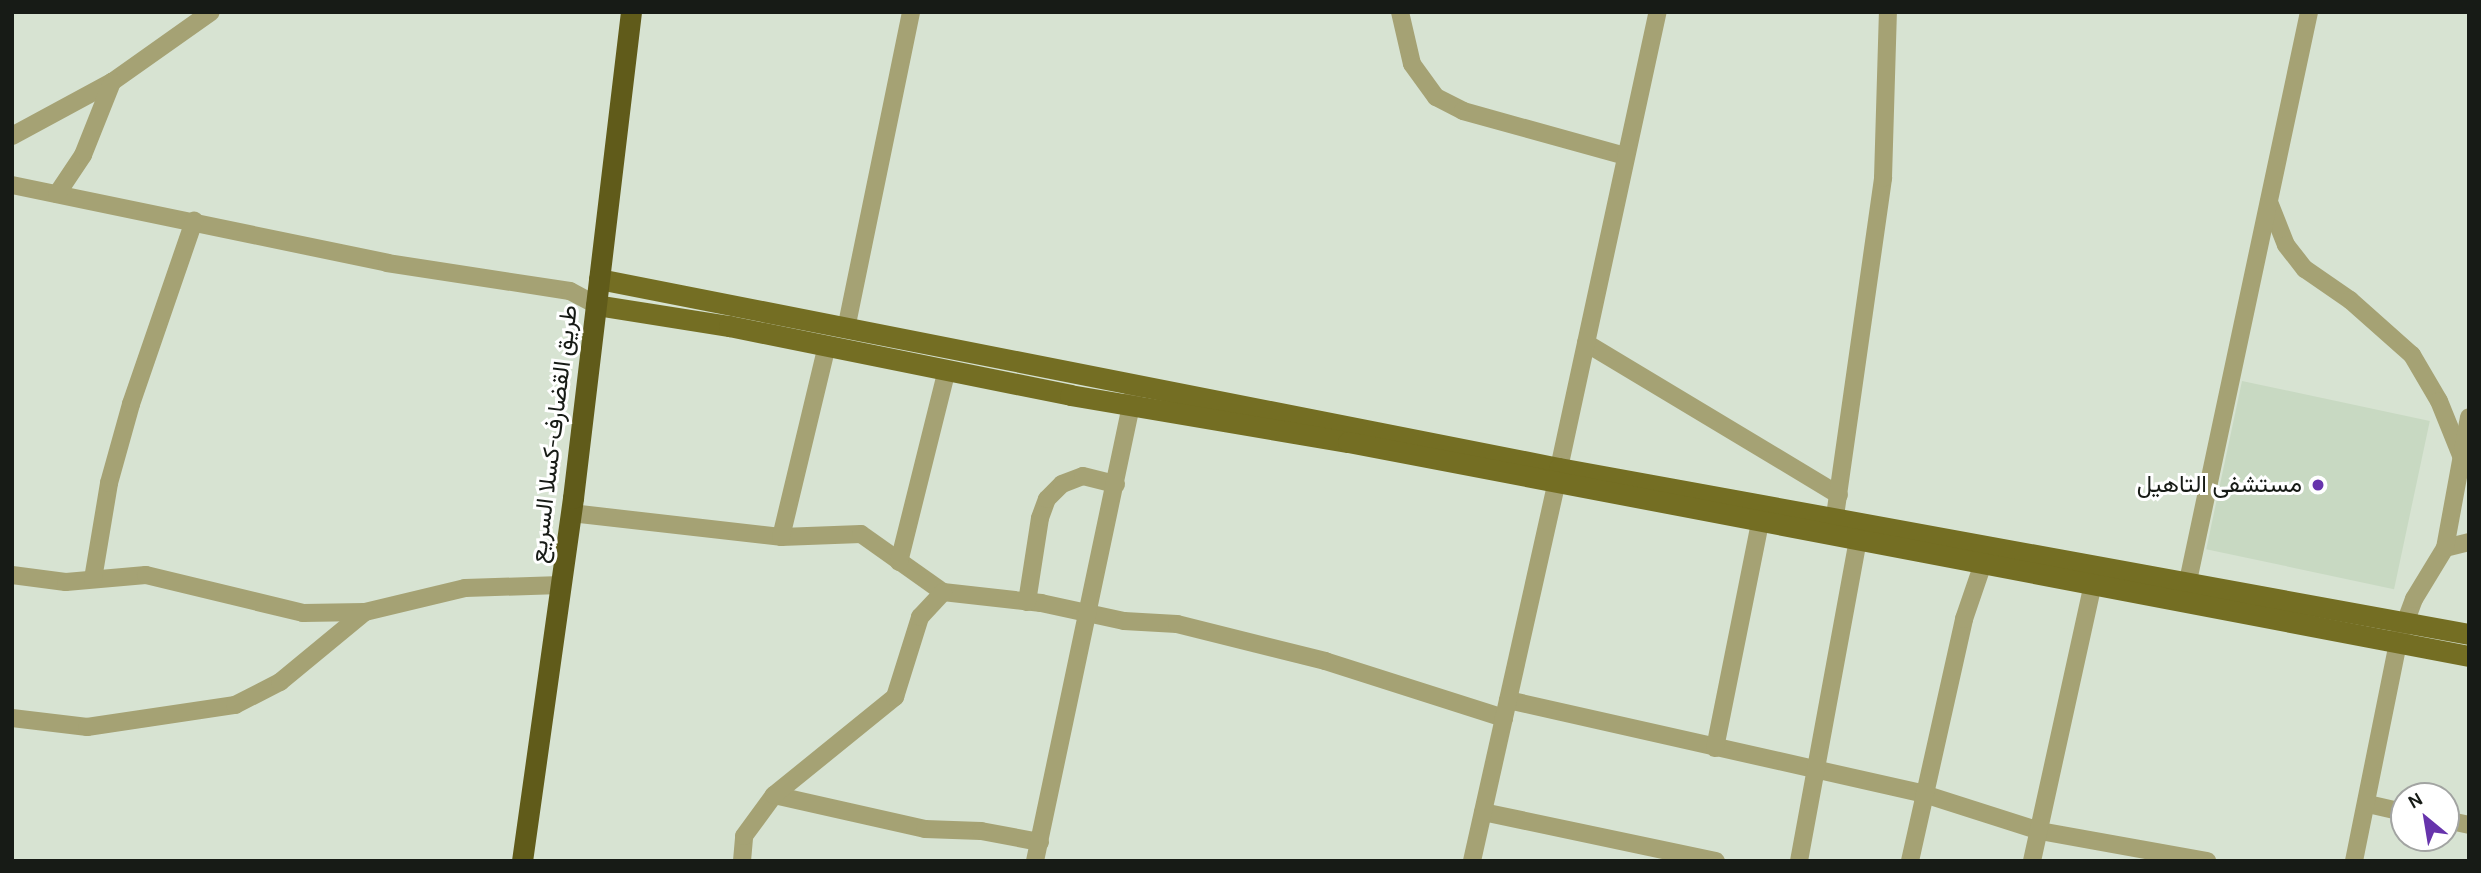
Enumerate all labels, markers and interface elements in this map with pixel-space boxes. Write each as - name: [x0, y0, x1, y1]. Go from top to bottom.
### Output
- street label: طريق القضارف-كسلا السريع: [524, 303, 584, 565]
- place label: مستشفى التاهيل: [2137, 471, 2302, 499]
- marker: مستشفى التاهيل: [2308, 475, 2328, 495]
- north arrow: [2390, 782, 2460, 852]
- text: N: [2404, 788, 2427, 813]

